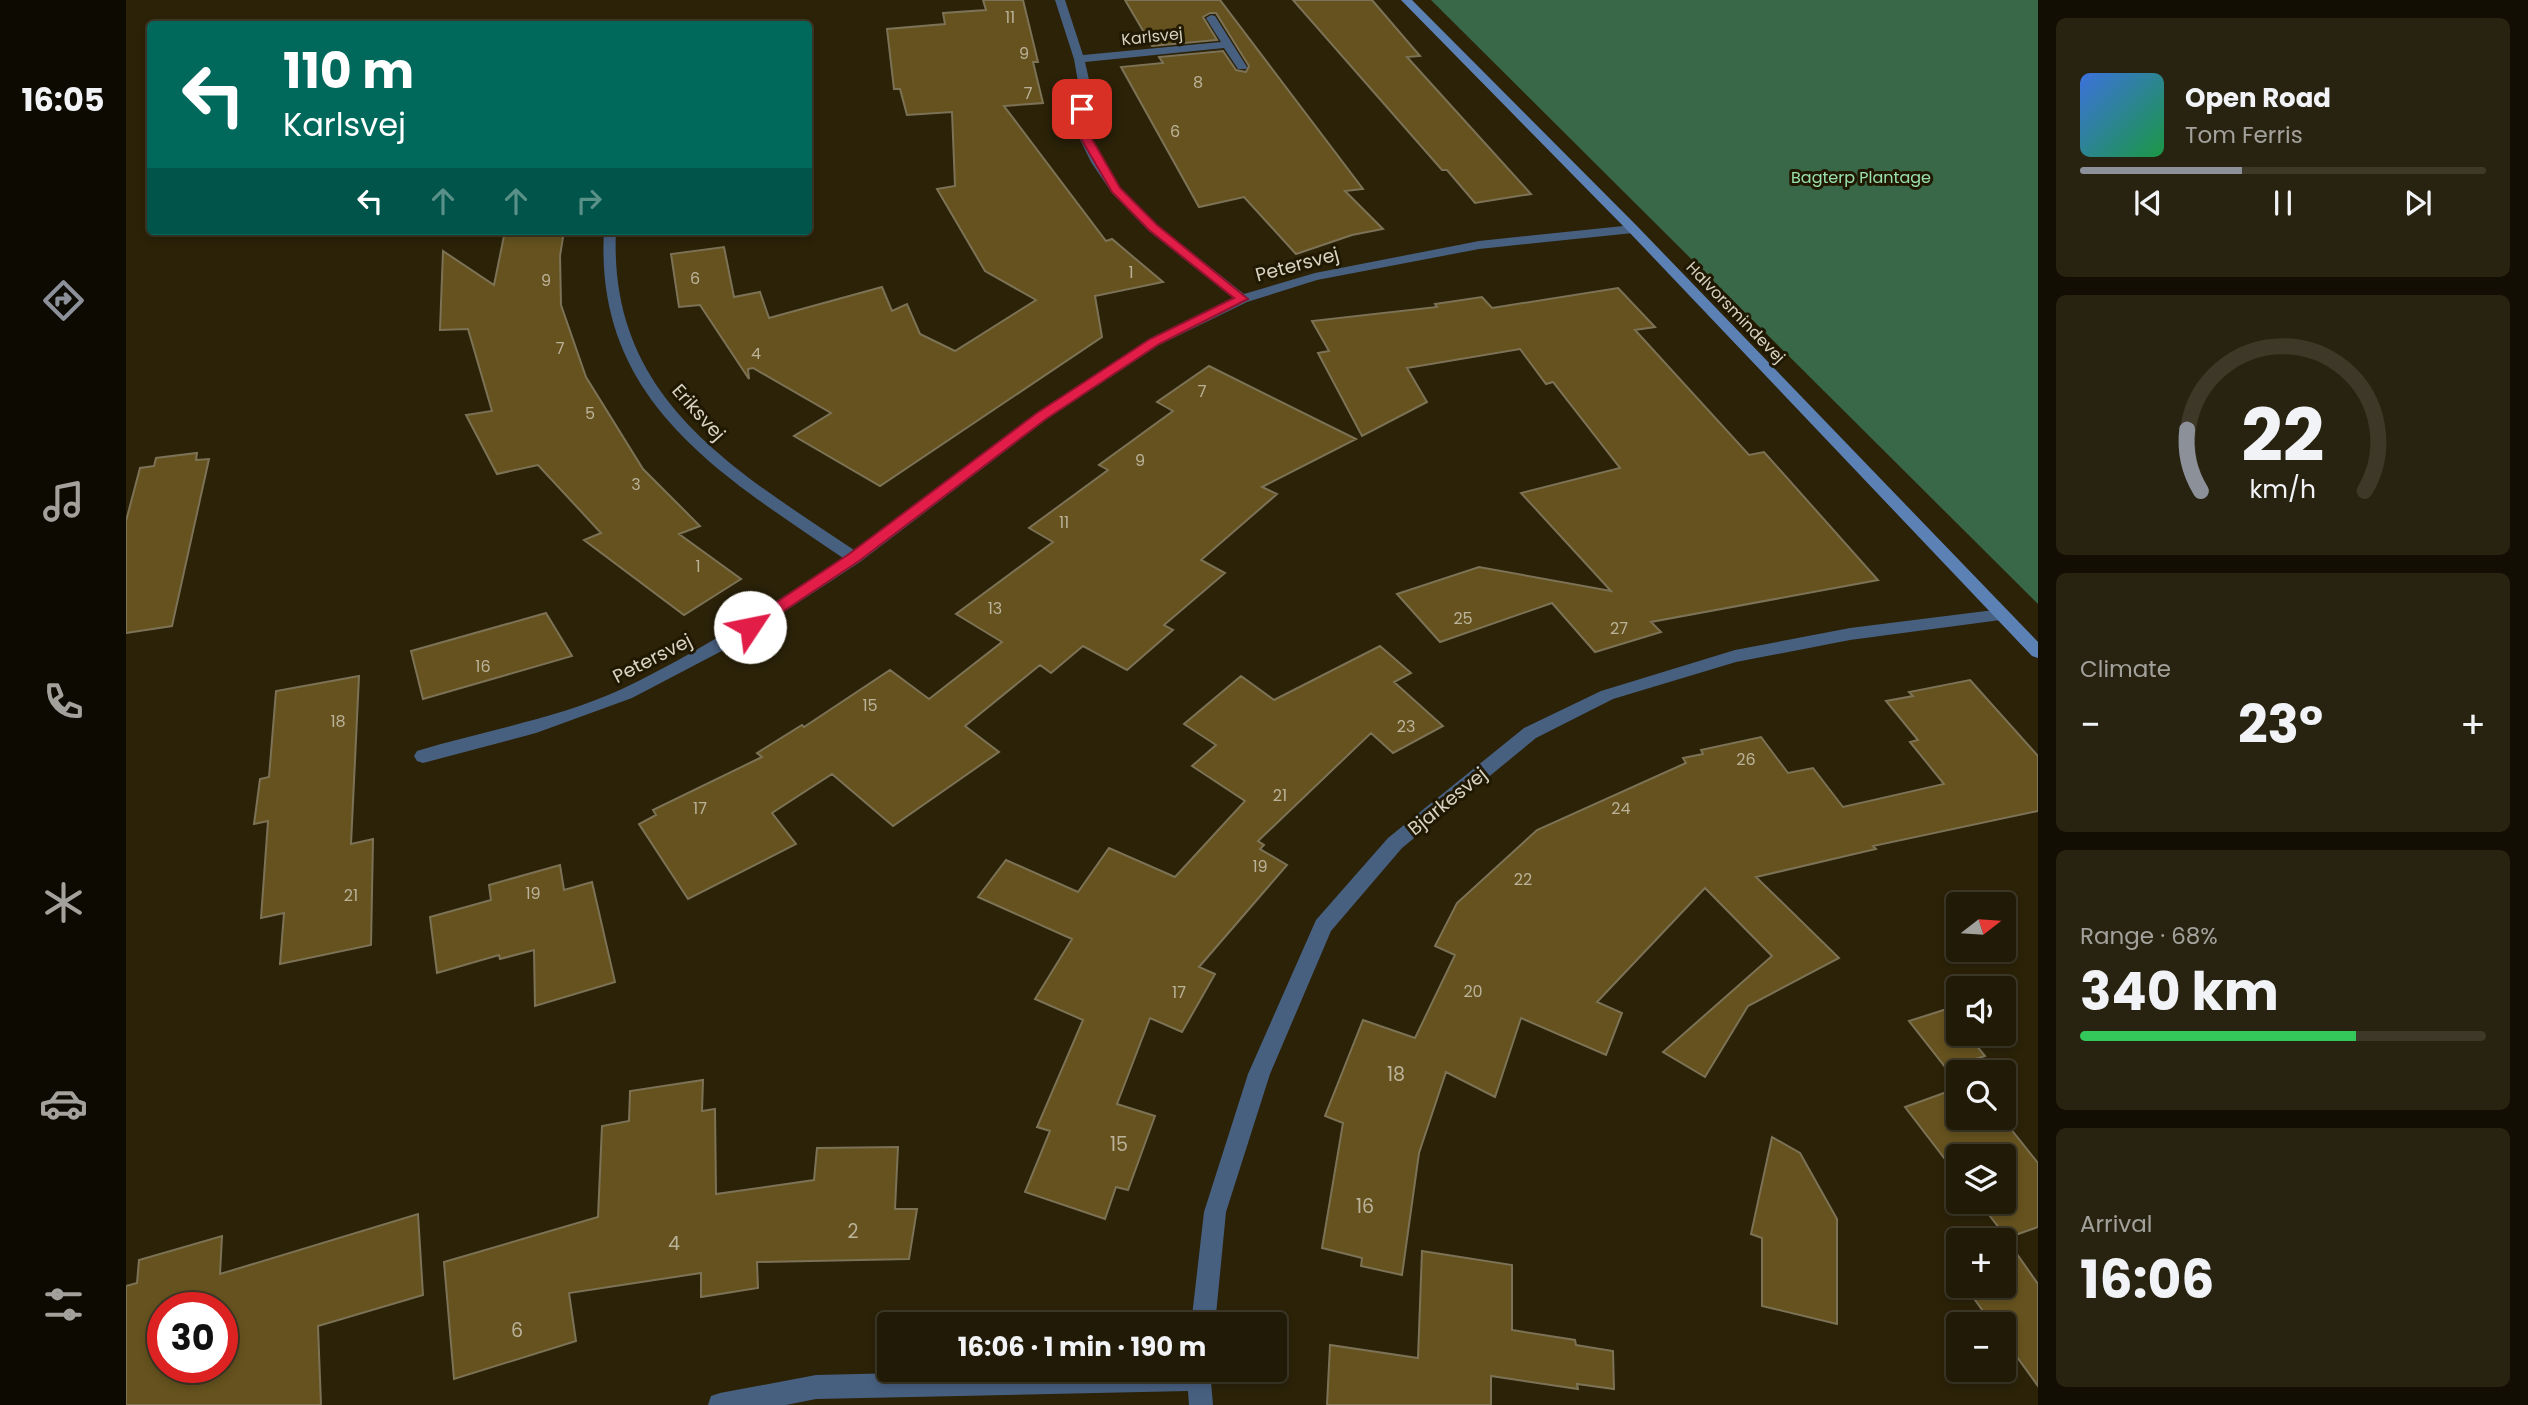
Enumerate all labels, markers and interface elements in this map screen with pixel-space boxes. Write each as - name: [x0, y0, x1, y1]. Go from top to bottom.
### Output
- house number: 11: [1005, 6, 1015, 29]
- street label: Karlsvej: [1120, 22, 1184, 51]
- text: 110 m: [283, 37, 414, 105]
- house number: 9: [1019, 42, 1029, 65]
- icon: left: [168, 49, 259, 140]
- house number: 8: [1193, 71, 1203, 94]
- text: 16:05: [21, 77, 105, 122]
- pin: [1052, 79, 1112, 139]
- text: Open Road: [2185, 80, 2331, 116]
- house number: 7: [1024, 82, 1033, 105]
- icon: arrive: [1063, 90, 1101, 128]
- text: Karlsvej: [283, 102, 406, 147]
- text: Tom Ferris: [2185, 119, 2303, 151]
- house number: 6: [1170, 120, 1180, 143]
- park label: Bagterp Plantage: [1791, 166, 1931, 189]
- icon: left: [351, 182, 389, 220]
- icon: ahead: [424, 182, 462, 220]
- icon: ahead: [497, 182, 535, 220]
- icon: right: [570, 182, 608, 220]
- icon: previous: [2129, 184, 2167, 222]
- icon: pause: [2264, 184, 2302, 222]
- icon: next: [2399, 184, 2437, 222]
- street label: Petersvej: [1252, 240, 1342, 289]
- street label: Halvorsmindevej: [1681, 256, 1790, 368]
- house number: 1: [1128, 261, 1134, 284]
- house number: 6: [690, 267, 700, 290]
- house number: 9: [541, 269, 551, 292]
- icon: directions: [39, 276, 88, 325]
- house number: 7: [556, 337, 565, 360]
- house number: 4: [751, 342, 761, 365]
- street label: Eriksvej: [666, 378, 732, 447]
- house number: 7: [1198, 380, 1207, 403]
- text: 22: [2241, 386, 2325, 487]
- house number: 5: [585, 402, 595, 425]
- house number: 9: [1135, 449, 1145, 472]
- text: km/h: [2250, 472, 2316, 507]
- house number: 3: [631, 473, 641, 496]
- icon: music: [39, 477, 88, 526]
- house number: 11: [1059, 511, 1069, 534]
- house number: 1: [695, 555, 701, 578]
- position arrow: [713, 590, 787, 664]
- house number: 13: [988, 597, 1002, 620]
- house number: 25: [1453, 607, 1473, 630]
- house number: 27: [1610, 617, 1628, 640]
- street label: Petersvej: [608, 627, 697, 690]
- text: Climate: [2080, 653, 2171, 685]
- house number: 16: [475, 655, 491, 678]
- icon: phone: [39, 677, 88, 726]
- text: 23°: [2238, 688, 2323, 761]
- house number: 15: [862, 694, 878, 717]
- text: −: [2080, 698, 2101, 751]
- text: +: [2460, 698, 2486, 751]
- house number: 18: [330, 710, 346, 733]
- house number: 23: [1397, 715, 1415, 738]
- house number: 26: [1736, 748, 1756, 771]
- street label: Bjarkesvej: [1402, 761, 1493, 842]
- house number: 21: [1273, 784, 1287, 807]
- house number: 17: [693, 797, 707, 820]
- house number: 24: [1611, 797, 1631, 820]
- house number: 19: [1252, 855, 1268, 878]
- house number: 22: [1514, 868, 1532, 891]
- icon: climate: [39, 878, 88, 927]
- house number: 19: [525, 882, 541, 905]
- house number: 21: [344, 884, 358, 907]
- north arrow: [1946, 892, 2016, 962]
- map controls: [1946, 892, 2016, 1382]
- text: Range · 68%: [2080, 920, 2218, 952]
- text: 340 km: [2080, 955, 2279, 1028]
- button: sound: [1946, 976, 2016, 1046]
- house number: 20: [1463, 980, 1483, 1003]
- house number: 17: [1172, 981, 1186, 1004]
- button: search: [1946, 1060, 2016, 1130]
- house number: 18: [1387, 1061, 1405, 1088]
- icon: car: [39, 1079, 88, 1128]
- house number: 15: [1110, 1131, 1128, 1158]
- button: layers: [1946, 1144, 2016, 1214]
- house number: 16: [1356, 1193, 1374, 1220]
- text: Arrival: [2080, 1208, 2152, 1240]
- house number: 2: [848, 1218, 859, 1245]
- button: +: [1946, 1228, 2016, 1298]
- house number: 4: [668, 1230, 680, 1257]
- text: 16:06: [2080, 1243, 2214, 1316]
- icon: filters: [39, 1280, 88, 1329]
- speed limit sign: 30: [147, 1292, 238, 1383]
- button: −: [1946, 1312, 2016, 1382]
- house number: 6: [511, 1317, 523, 1344]
- text: 16:06 · 1 min · 190 m: [958, 1329, 1206, 1365]

